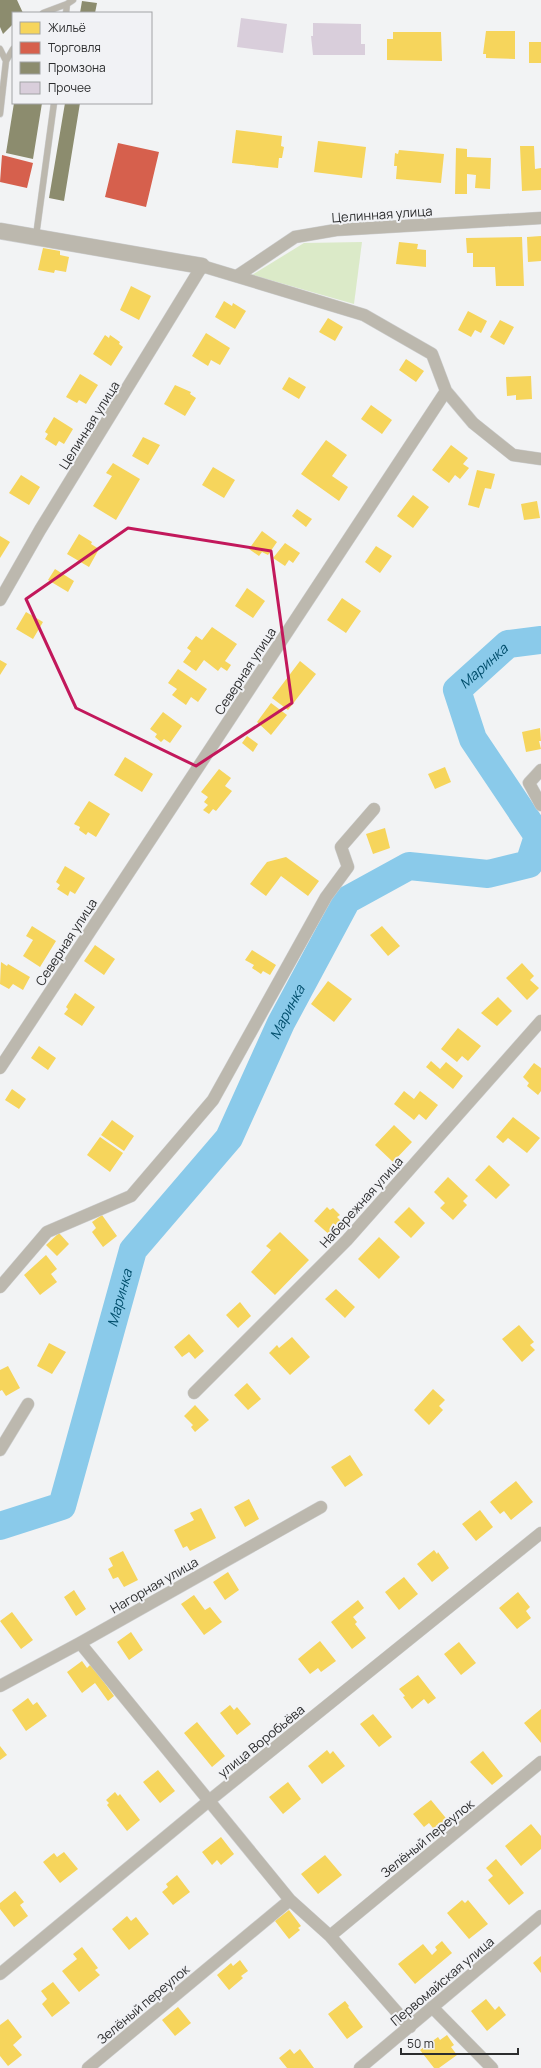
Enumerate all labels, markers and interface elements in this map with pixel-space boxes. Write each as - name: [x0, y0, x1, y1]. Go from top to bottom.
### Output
- legend: [12, 12, 152, 104]
- text: Жильё: [48, 19, 86, 36]
- text: Торговля: [48, 39, 101, 56]
- text: Промзона: [48, 59, 106, 76]
- text: Прочее: [48, 79, 91, 96]
- street label: Целинная улица: [331, 202, 433, 226]
- street label: Целинная улица: [55, 377, 123, 473]
- street label: Северная улица: [210, 624, 280, 718]
- water label: Маринка: [455, 638, 512, 692]
- street label: Северная улица: [31, 895, 101, 989]
- water label: Маринка: [265, 980, 309, 1042]
- street label: Набережная улица: [315, 1153, 407, 1251]
- water label: Маринка: [102, 1266, 137, 1329]
- street label: Нагорная улица: [107, 1552, 201, 1618]
- street label: улица Воробьёва: [214, 1700, 308, 1782]
- street label: Зелёный переулок: [377, 1794, 478, 1881]
- street label: Первомайская улица: [386, 1932, 498, 2030]
- street label: Зелёный переулок: [93, 1960, 193, 2048]
- scale bar: [401, 2030, 518, 2056]
- text: 50 m: [407, 2035, 434, 2052]

